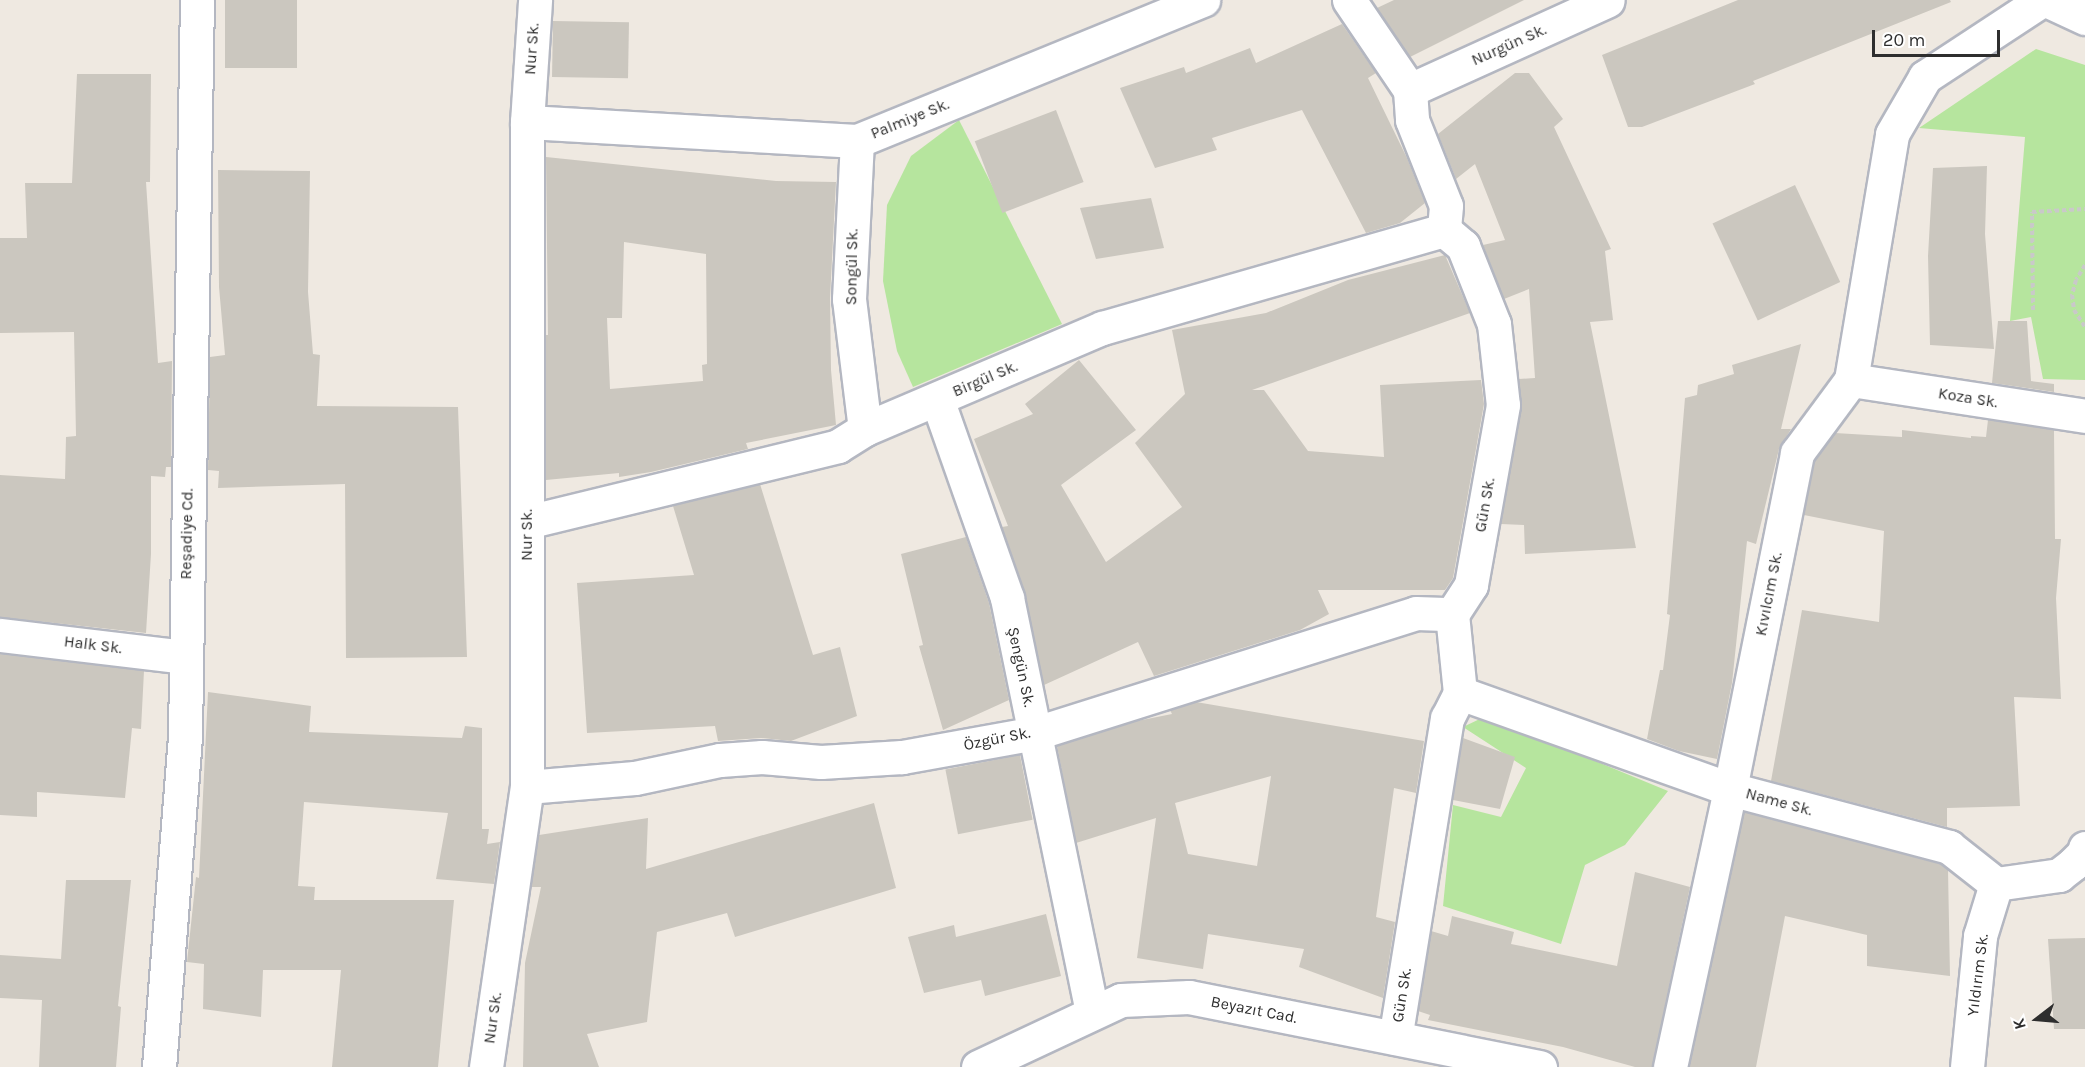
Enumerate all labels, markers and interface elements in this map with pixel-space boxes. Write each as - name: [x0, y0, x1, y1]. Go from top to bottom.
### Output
- scale bar: [1875, 18, 2002, 56]
- street label: Nurgün Sk.: [1469, 20, 1549, 70]
- street label: Nur Sk.: [521, 23, 543, 75]
- text: 20 m: [1883, 29, 1925, 51]
- street label: Palmiye Sk.: [868, 95, 952, 143]
- street label: Songül Sk.: [842, 229, 862, 305]
- street label: Birgül Sk.: [950, 357, 1020, 401]
- street label: Koza Sk.: [1937, 384, 1999, 412]
- street label: Gün Sk.: [1471, 476, 1499, 534]
- street label: Reşadiye Cd.: [177, 488, 197, 580]
- street label: Nur Sk.: [517, 509, 537, 561]
- street label: Kıvılcım Sk.: [1751, 550, 1787, 638]
- street label: Şengün Sk.: [1003, 625, 1039, 709]
- street label: Halk Sk.: [63, 632, 123, 658]
- street label: Özgür Sk.: [962, 723, 1032, 755]
- street label: Name Sk.: [1744, 784, 1814, 820]
- street label: Yıldırım Sk.: [1963, 933, 1993, 1017]
- street label: Gün Sk.: [1388, 966, 1416, 1024]
- north arrow: [2007, 989, 2067, 1049]
- street label: Nur Sk.: [480, 991, 506, 1045]
- street label: Beyazıt Cad.: [1209, 992, 1299, 1028]
- text: K: [2009, 1016, 2030, 1032]

